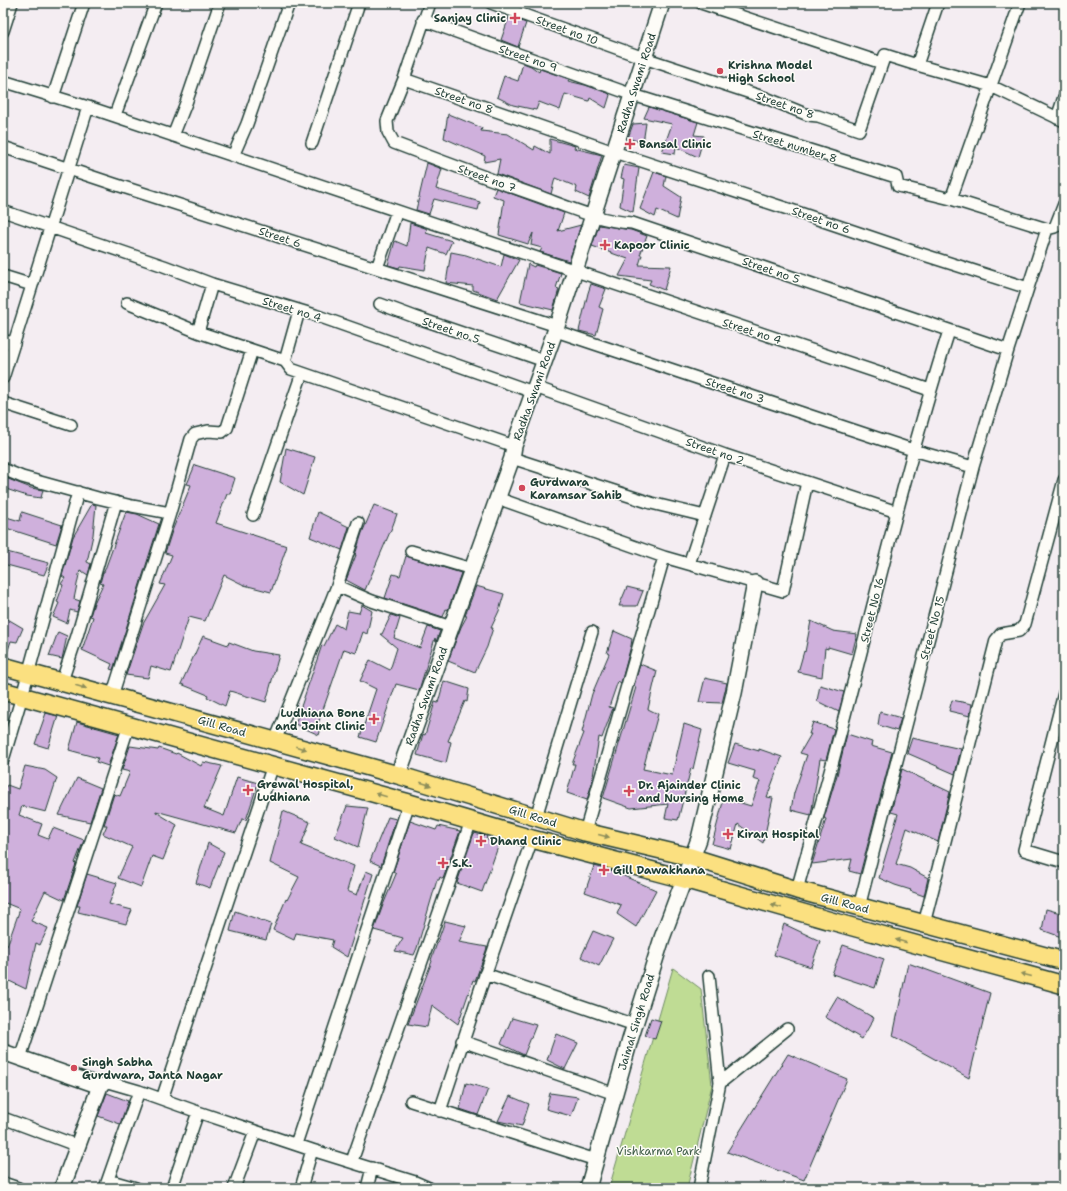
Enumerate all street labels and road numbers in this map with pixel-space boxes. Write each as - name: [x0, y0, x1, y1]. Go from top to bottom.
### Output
- street label: Street no 10: [534, 12, 600, 49]
- street label: Radha Swami Road: [613, 31, 660, 135]
- street label: Street no 9: [497, 41, 559, 75]
- street label: Street no 8: [433, 83, 495, 117]
- street label: Street no 8: [754, 88, 816, 122]
- street label: Street number 8: [751, 126, 839, 166]
- street label: Street no 7: [456, 161, 518, 196]
- street label: Street no 6: [790, 203, 852, 237]
- street label: Street 6: [257, 224, 303, 251]
- street label: Street no 5: [740, 254, 802, 287]
- street label: Street no 4: [261, 293, 323, 326]
- street label: Street no 5: [420, 314, 482, 347]
- street label: Street no 4: [721, 315, 783, 348]
- street label: Radha Swami Road: [510, 340, 559, 443]
- street label: Street no 3: [704, 374, 766, 407]
- street label: Street no 2: [684, 434, 746, 468]
- street label: Street No 16: [857, 576, 888, 644]
- street label: Street No 15: [917, 594, 948, 662]
- street label: Radha Swami Road: [402, 645, 451, 748]
- street label: Gill Road: [196, 712, 248, 740]
- street label: Gill Road: [507, 802, 559, 831]
- street label: Gill Road: [819, 890, 871, 917]
- street label: Jaimal Singh Road: [615, 972, 658, 1072]

